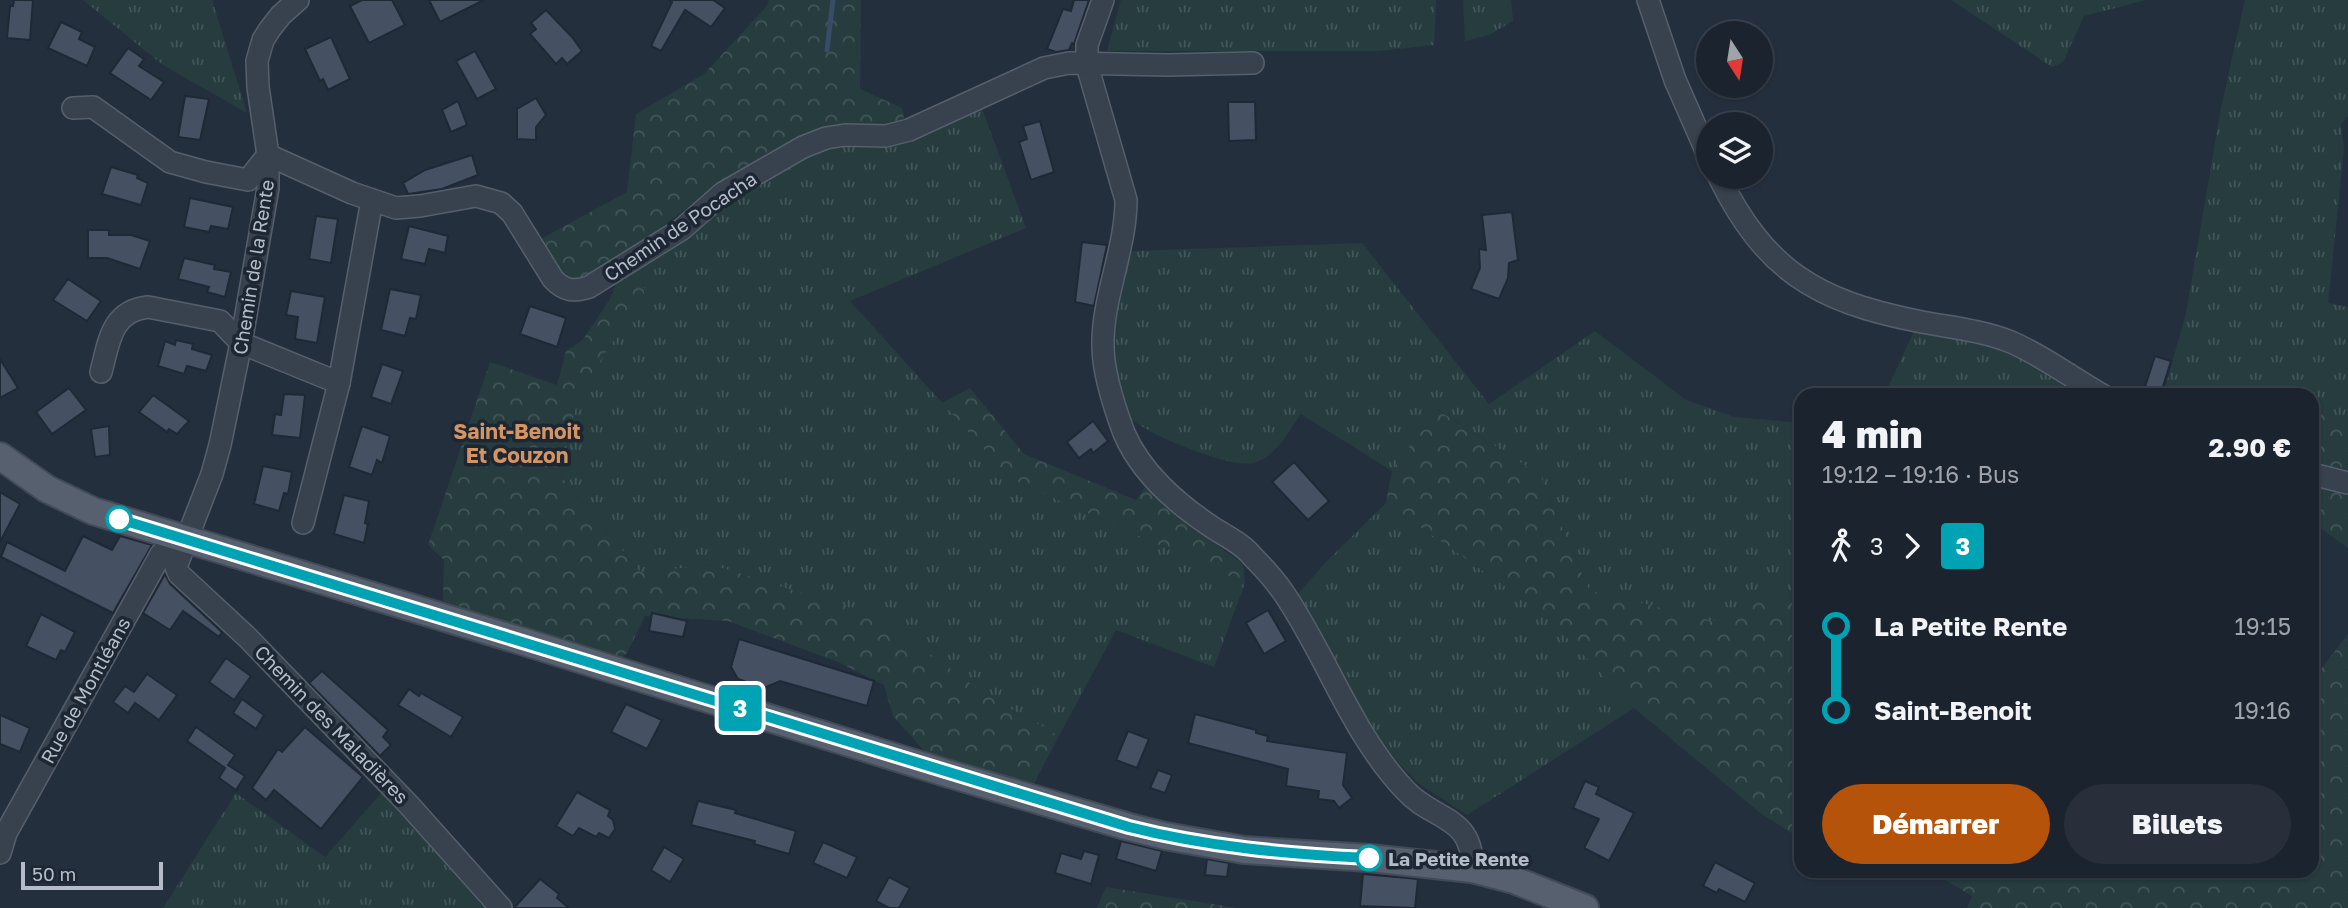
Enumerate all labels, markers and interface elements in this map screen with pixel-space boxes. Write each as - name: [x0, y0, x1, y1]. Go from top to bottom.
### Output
- north arrow: [1696, 21, 1773, 98]
- map controls: [1696, 21, 1773, 189]
- button: layers: [1696, 112, 1773, 189]
- street label: Chemin de Pocacha: [599, 166, 761, 286]
- street label: Chemin de la Rente: [228, 178, 278, 356]
- text: 4 min: [1822, 411, 1923, 456]
- district label: Saint-Benoit Et Couzon: [453, 418, 581, 468]
- text: 2.90 €: [2209, 432, 2291, 463]
- text: 19:12 – 19:16 · Bus: [1822, 460, 2019, 488]
- unlabelled marker: [106, 506, 132, 532]
- icon: walk: [1822, 527, 1860, 565]
- icon: forward: [1893, 527, 1931, 565]
- text: 3: [1955, 531, 1970, 560]
- text: 3: [1870, 532, 1883, 560]
- text: La Petite Rente: [1874, 611, 2067, 642]
- text: 19:15: [2235, 612, 2291, 640]
- street label: Rue de Montléans: [35, 613, 135, 767]
- street label: Chemin des Maladières: [250, 640, 414, 808]
- line badge: 3: [717, 685, 763, 731]
- text: 3: [733, 693, 747, 722]
- text: Saint-Benoit: [1874, 695, 2032, 726]
- text: 19:16: [2234, 696, 2291, 724]
- button: Démarrer: [1822, 784, 2050, 864]
- button: Billets: [2064, 784, 2291, 864]
- marker: La Petite Rente: [1356, 845, 1382, 871]
- place label: La Petite Rente: [1388, 847, 1529, 870]
- scale bar: [21, 859, 163, 891]
- text: 50 m: [32, 862, 76, 885]

